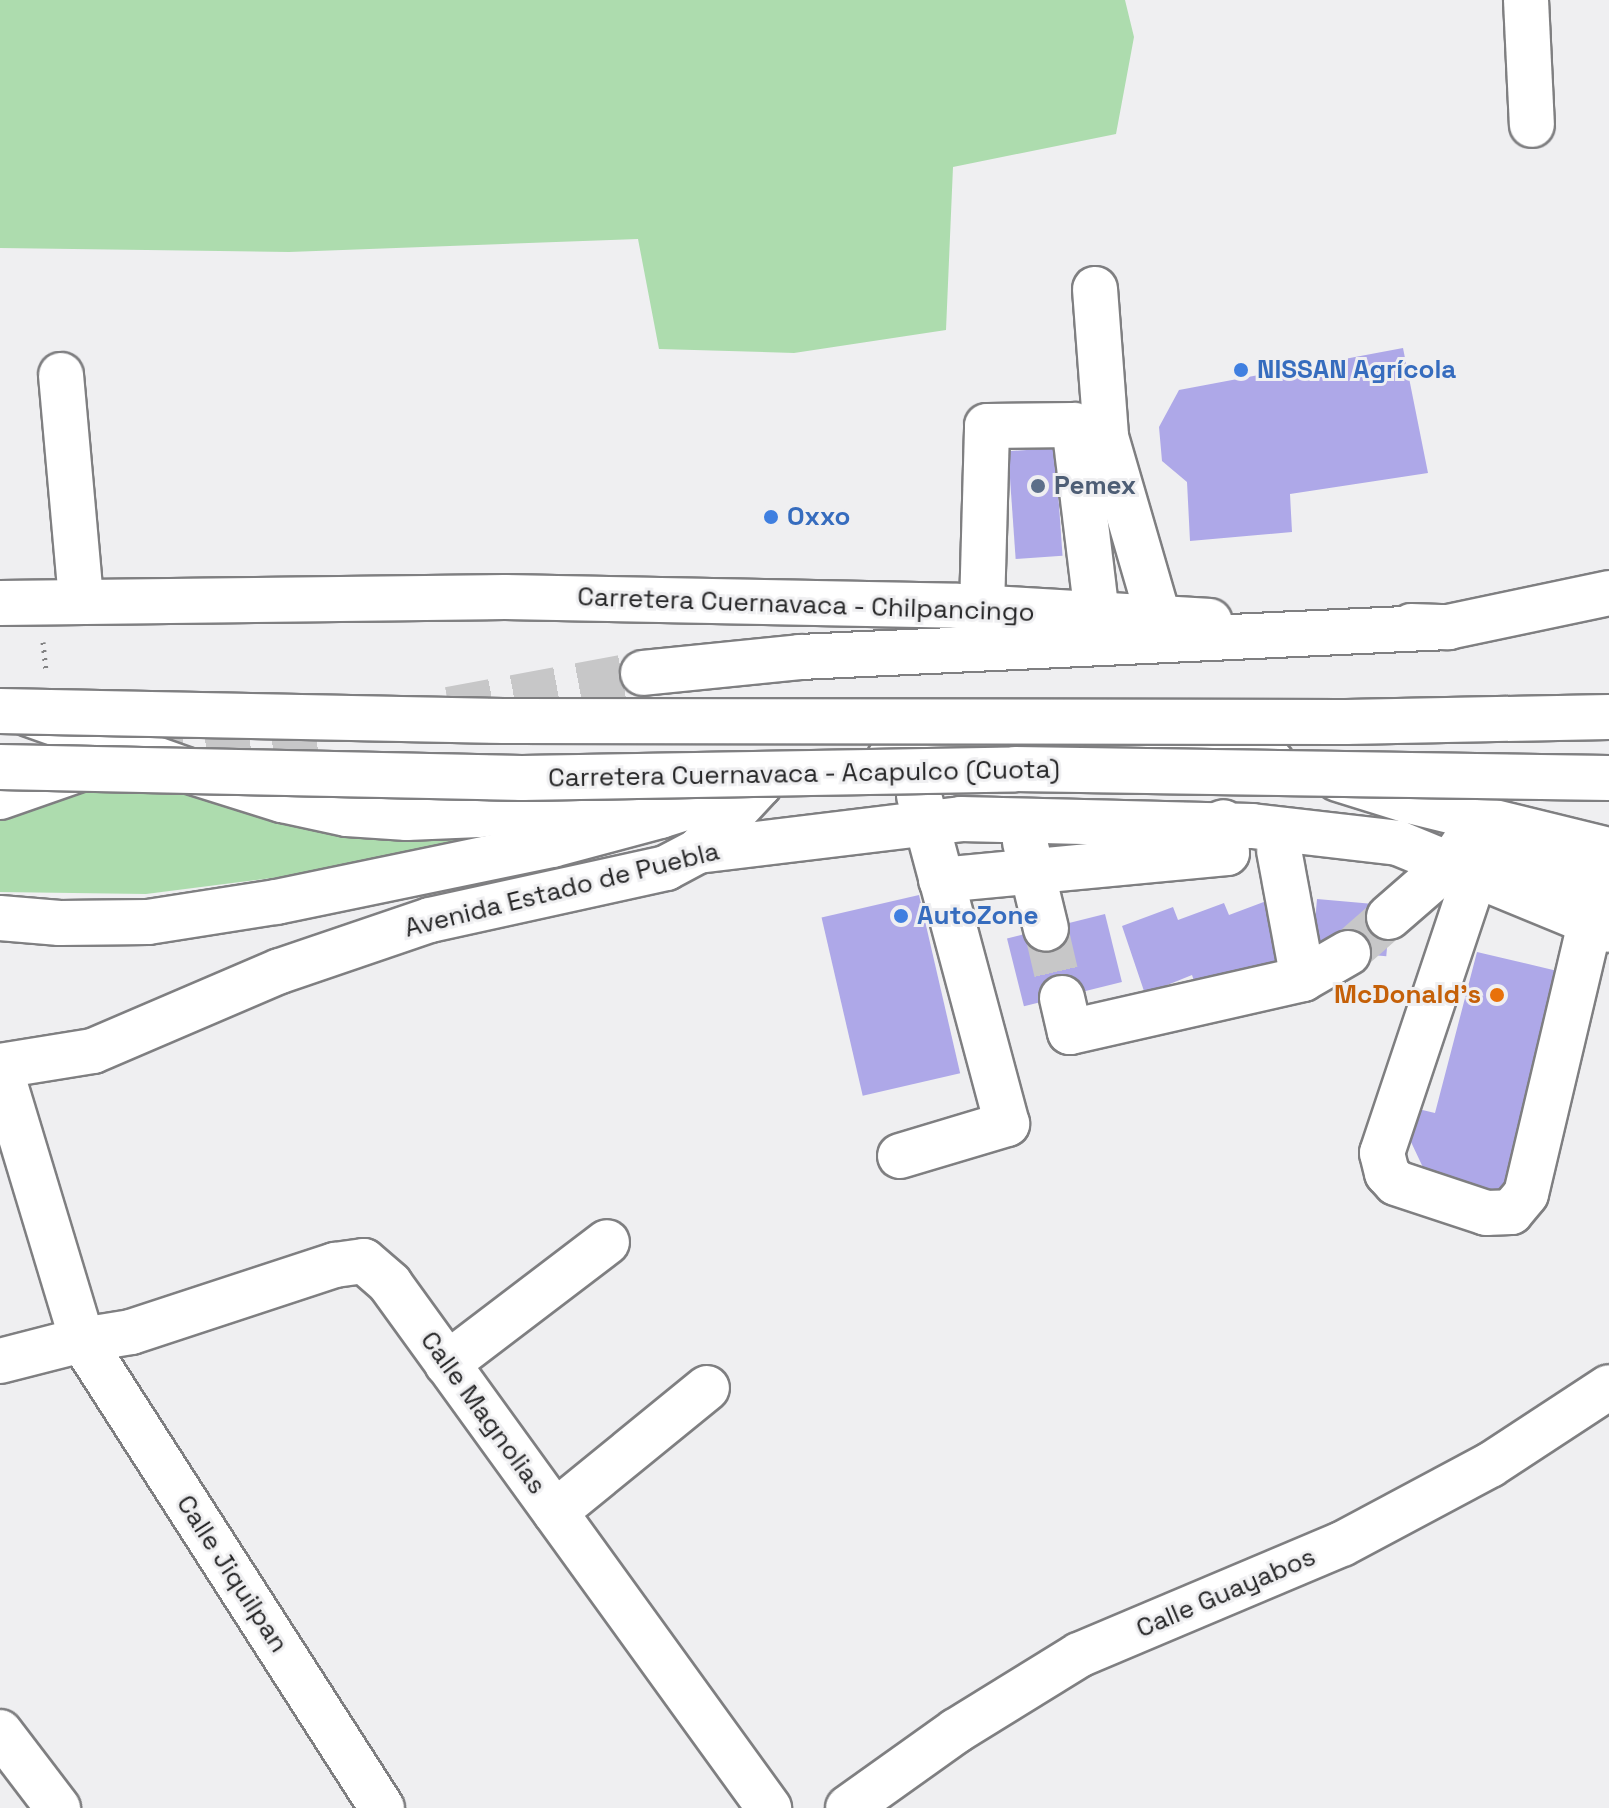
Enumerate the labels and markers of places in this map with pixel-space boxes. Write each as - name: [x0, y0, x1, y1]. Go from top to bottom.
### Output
- place label: NISSAN Agrícola: [1257, 354, 1457, 386]
- marker: NISSAN Agrícola: [1232, 361, 1250, 379]
- place label: Pemex: [1054, 470, 1136, 502]
- marker: Pemex: [1029, 477, 1047, 495]
- place label: Oxxo: [787, 501, 850, 533]
- marker: Oxxo: [762, 508, 780, 526]
- place label: AutoZone: [917, 900, 1038, 932]
- marker: AutoZone: [892, 907, 910, 925]
- place label: McDonald's: [1334, 979, 1481, 1011]
- marker: McDonald's: [1488, 986, 1506, 1004]

